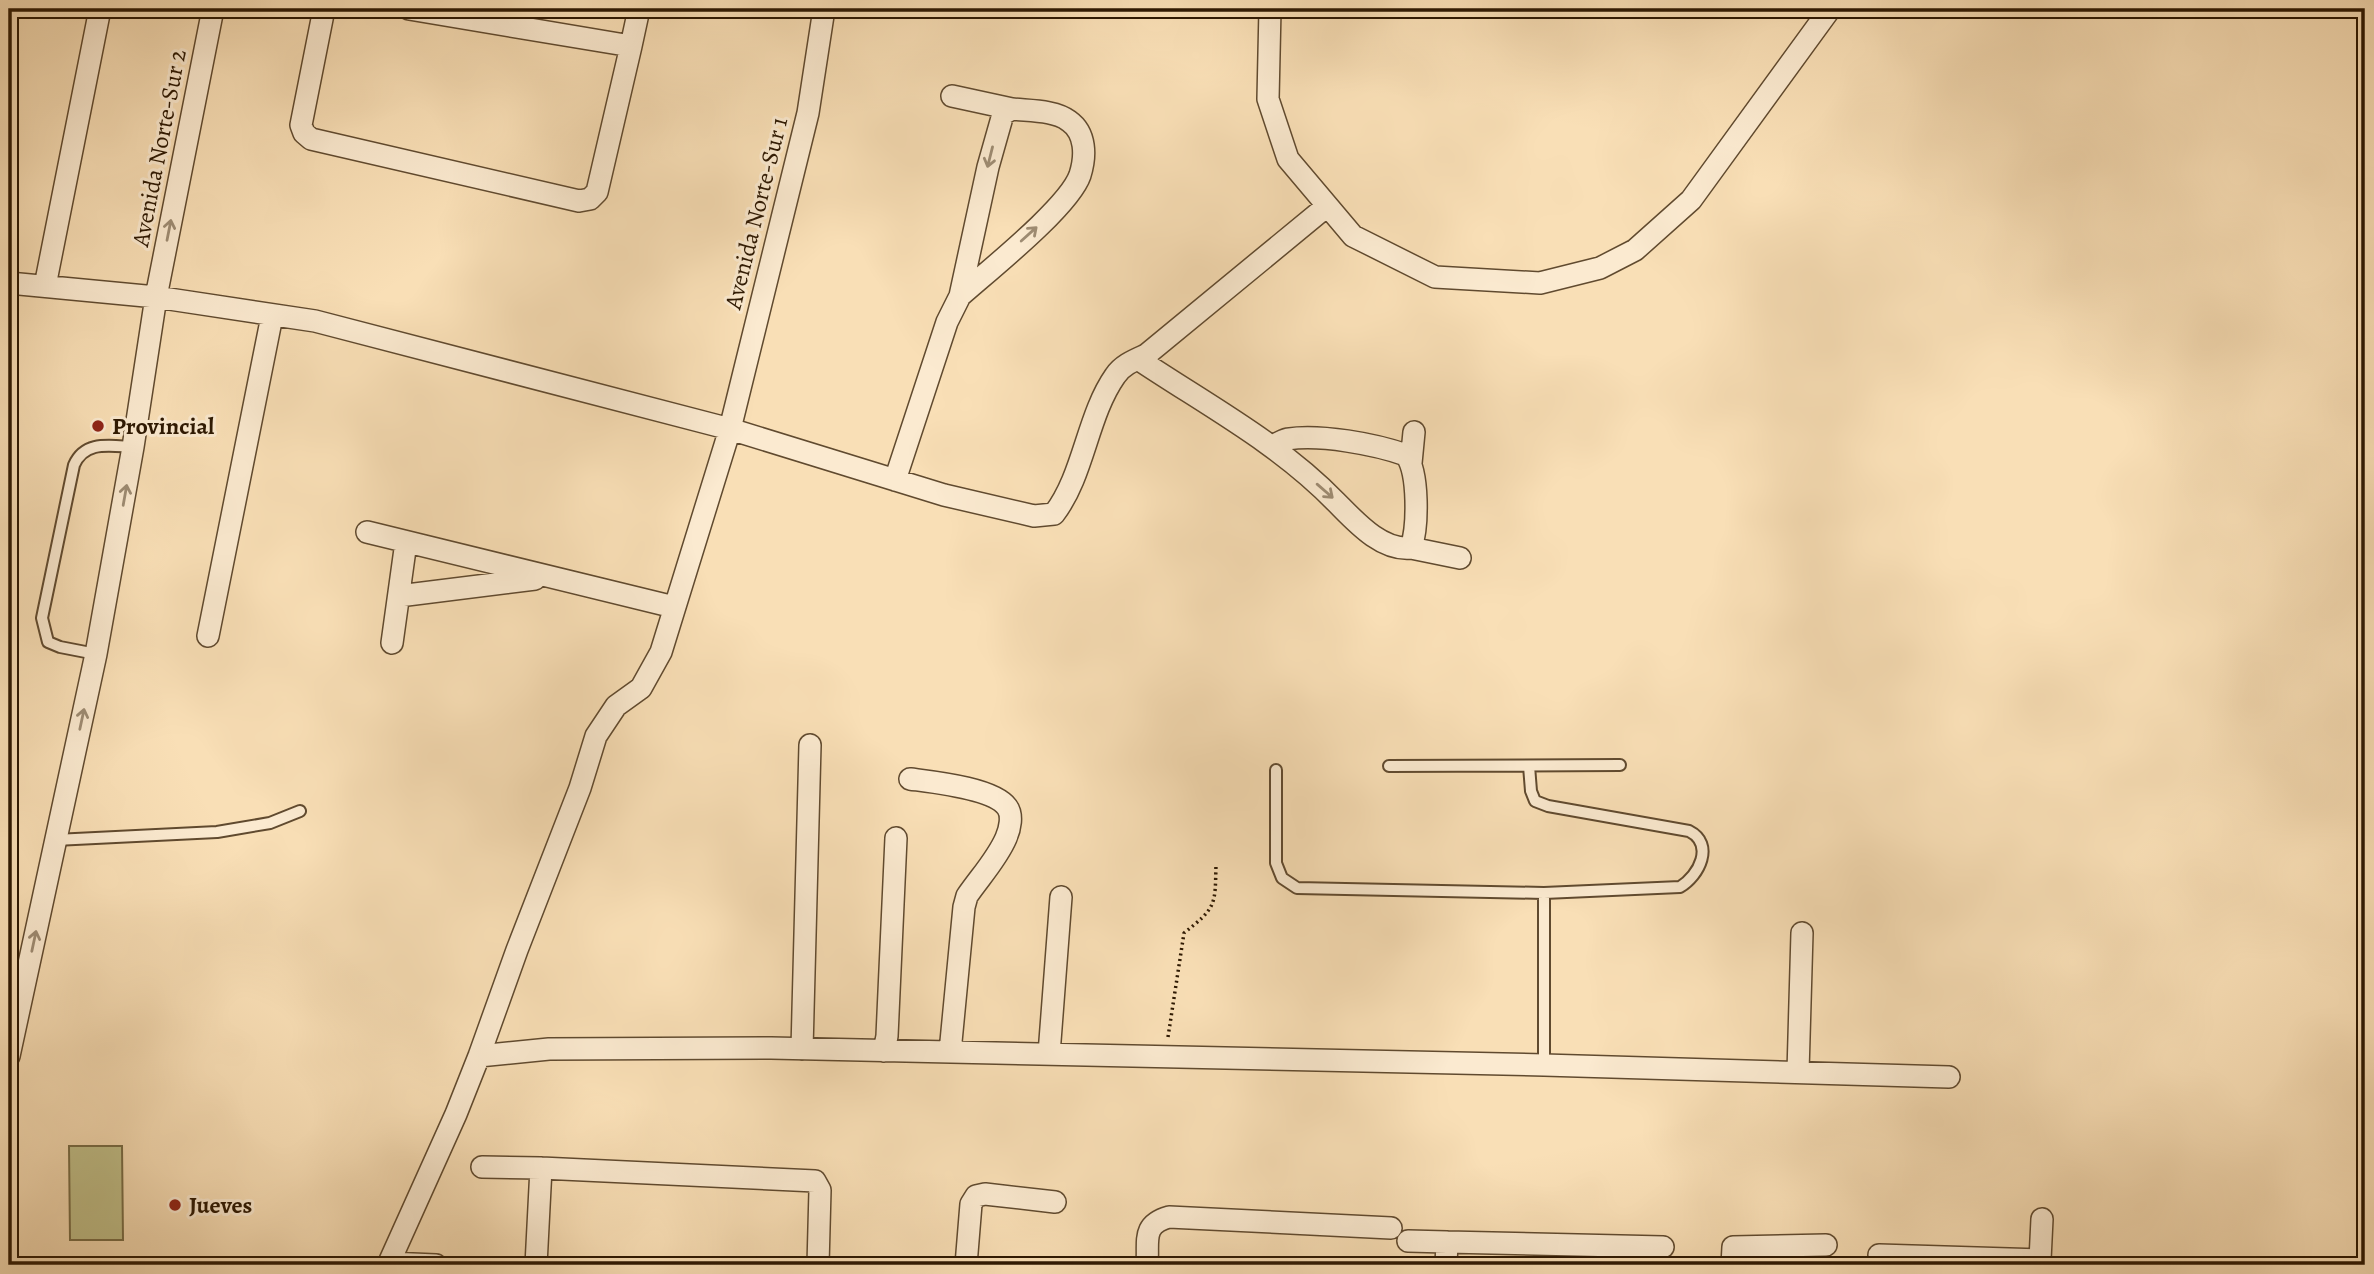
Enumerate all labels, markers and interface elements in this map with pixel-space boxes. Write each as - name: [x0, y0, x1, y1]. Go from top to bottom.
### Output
- street label: Avenida Norte-Sur 2: [124, 47, 194, 250]
- street label: Avenida Norte-Sur 1: [716, 114, 795, 313]
- one-way arrow: [983, 145, 997, 168]
- one-way arrow: [163, 219, 177, 242]
- one-way arrow: [1020, 226, 1038, 242]
- place label: Provincial: [112, 410, 215, 442]
- marker: Provincial: [90, 418, 106, 434]
- one-way arrow: [1315, 483, 1333, 499]
- one-way arrow: [119, 485, 132, 507]
- one-way arrow: [75, 708, 89, 731]
- one-way arrow: [27, 930, 41, 953]
- place label: Jueves: [189, 1189, 252, 1221]
- marker: Jueves: [167, 1197, 183, 1213]

